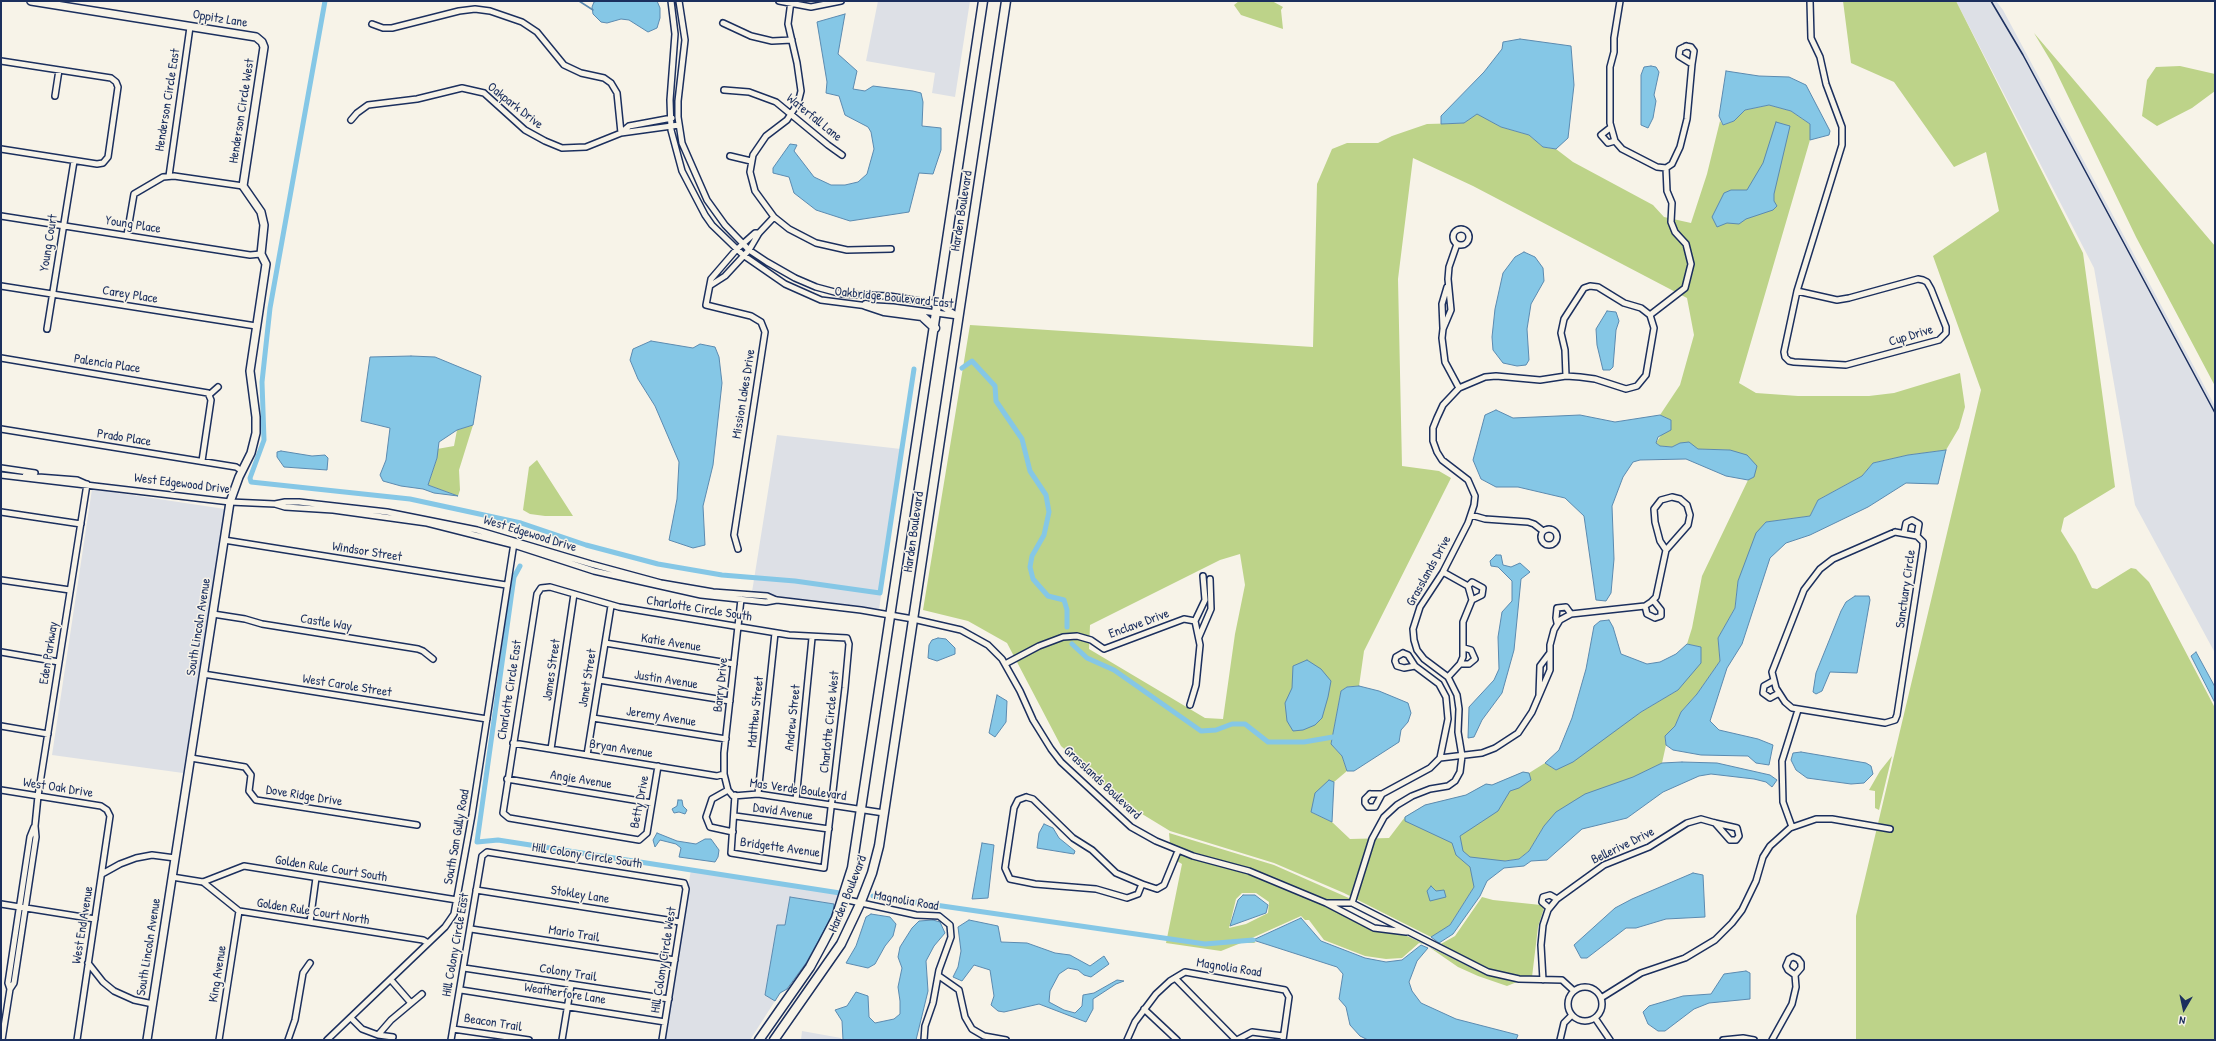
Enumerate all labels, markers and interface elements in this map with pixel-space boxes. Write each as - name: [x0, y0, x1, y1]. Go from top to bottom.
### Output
- street label: Oppitz Lane: [191, 7, 249, 31]
- street label: Henderson Circle East: [152, 48, 184, 152]
- street label: Henderson Circle West: [226, 58, 258, 164]
- street label: Oakpark Drive: [484, 79, 546, 133]
- street label: Waterfall Lane: [783, 91, 845, 145]
- street label: Harden Boulevard: [948, 170, 976, 252]
- street label: Young Court: [37, 213, 61, 273]
- street label: Young Place: [104, 213, 162, 237]
- street label: Carey Place: [101, 283, 159, 307]
- street label: Oakbridge Boulevard East: [834, 284, 954, 312]
- street label: Cup Drive: [1887, 322, 1935, 350]
- street label: Mission Lakes Drive: [729, 348, 759, 440]
- street label: Palencia Place: [73, 351, 141, 377]
- street label: Prado Place: [96, 426, 152, 450]
- street label: West Edgewood Drive: [133, 470, 231, 498]
- street label: Harden Boulevard: [901, 491, 927, 573]
- street label: West Edgewood Drive: [482, 512, 578, 556]
- street label: Grasslands Drive: [1403, 533, 1455, 609]
- street label: Windsor Street: [331, 539, 403, 565]
- street label: Sanctuary Circle: [1893, 549, 1919, 629]
- street label: South Lincoln Avenue: [184, 577, 214, 677]
- street label: Charlotte Circle South: [645, 593, 753, 625]
- street label: Enclave Drive: [1107, 606, 1171, 642]
- street label: Castle Way: [299, 611, 353, 635]
- street label: Eden Parkway: [36, 621, 62, 685]
- street label: Katie Avenue: [640, 631, 702, 655]
- street label: James Street: [540, 638, 564, 702]
- street label: Charlotte Circle East: [494, 639, 526, 741]
- street label: Janet Street: [576, 648, 600, 708]
- street label: Barry Drive: [710, 657, 732, 713]
- street label: Justin Avenue: [633, 667, 699, 693]
- street label: Charlotte Circle West: [817, 670, 843, 774]
- street label: West Carole Street: [301, 671, 393, 701]
- street label: Matthew Street: [744, 676, 768, 748]
- street label: Andrew Street: [782, 684, 804, 752]
- street label: Jeremy Avenue: [625, 704, 697, 730]
- street label: Bryan Avenue: [588, 736, 654, 762]
- street label: Grasslands Boulevard: [1060, 743, 1144, 823]
- street label: Angie Avenue: [549, 767, 613, 793]
- street label: Betty Drive: [627, 774, 653, 830]
- street label: West Oak Drive: [22, 775, 94, 801]
- street label: Mas Verde Boulevard: [749, 775, 847, 805]
- street label: Dove Ridge Drive: [265, 782, 343, 810]
- street label: South San Gully Road: [441, 788, 473, 886]
- street label: David Avenue: [752, 800, 814, 824]
- street label: Bellerive Drive: [1589, 824, 1657, 868]
- street label: Bridgette Avenue: [739, 835, 821, 861]
- street label: Hill Colony Circle South: [531, 840, 643, 872]
- street label: Golden Rule Court South: [274, 852, 388, 886]
- street label: Harden Boulevard: [826, 853, 870, 935]
- street label: Stokley Lane: [550, 883, 610, 907]
- street label: West End Avenue: [69, 885, 97, 965]
- street label: Magnolia Road: [872, 888, 940, 914]
- street label: Hill Colony Circle East: [439, 892, 473, 998]
- street label: Golden Rule Court North: [256, 895, 370, 929]
- street label: South Lincoln Avenue: [134, 897, 164, 997]
- street label: Hill Colony Circle West: [648, 906, 680, 1014]
- street label: Mario Trail: [547, 922, 601, 946]
- street label: King Avenue: [206, 944, 230, 1004]
- street label: Magnolia Road: [1195, 955, 1263, 981]
- street label: Colony Trail: [538, 961, 598, 985]
- street label: Weatherfore Lane: [523, 980, 607, 1008]
- north arrow: [2164, 989, 2204, 1029]
- street label: Beacon Trail: [463, 1011, 523, 1035]
- text: N: [2178, 1013, 2186, 1028]

